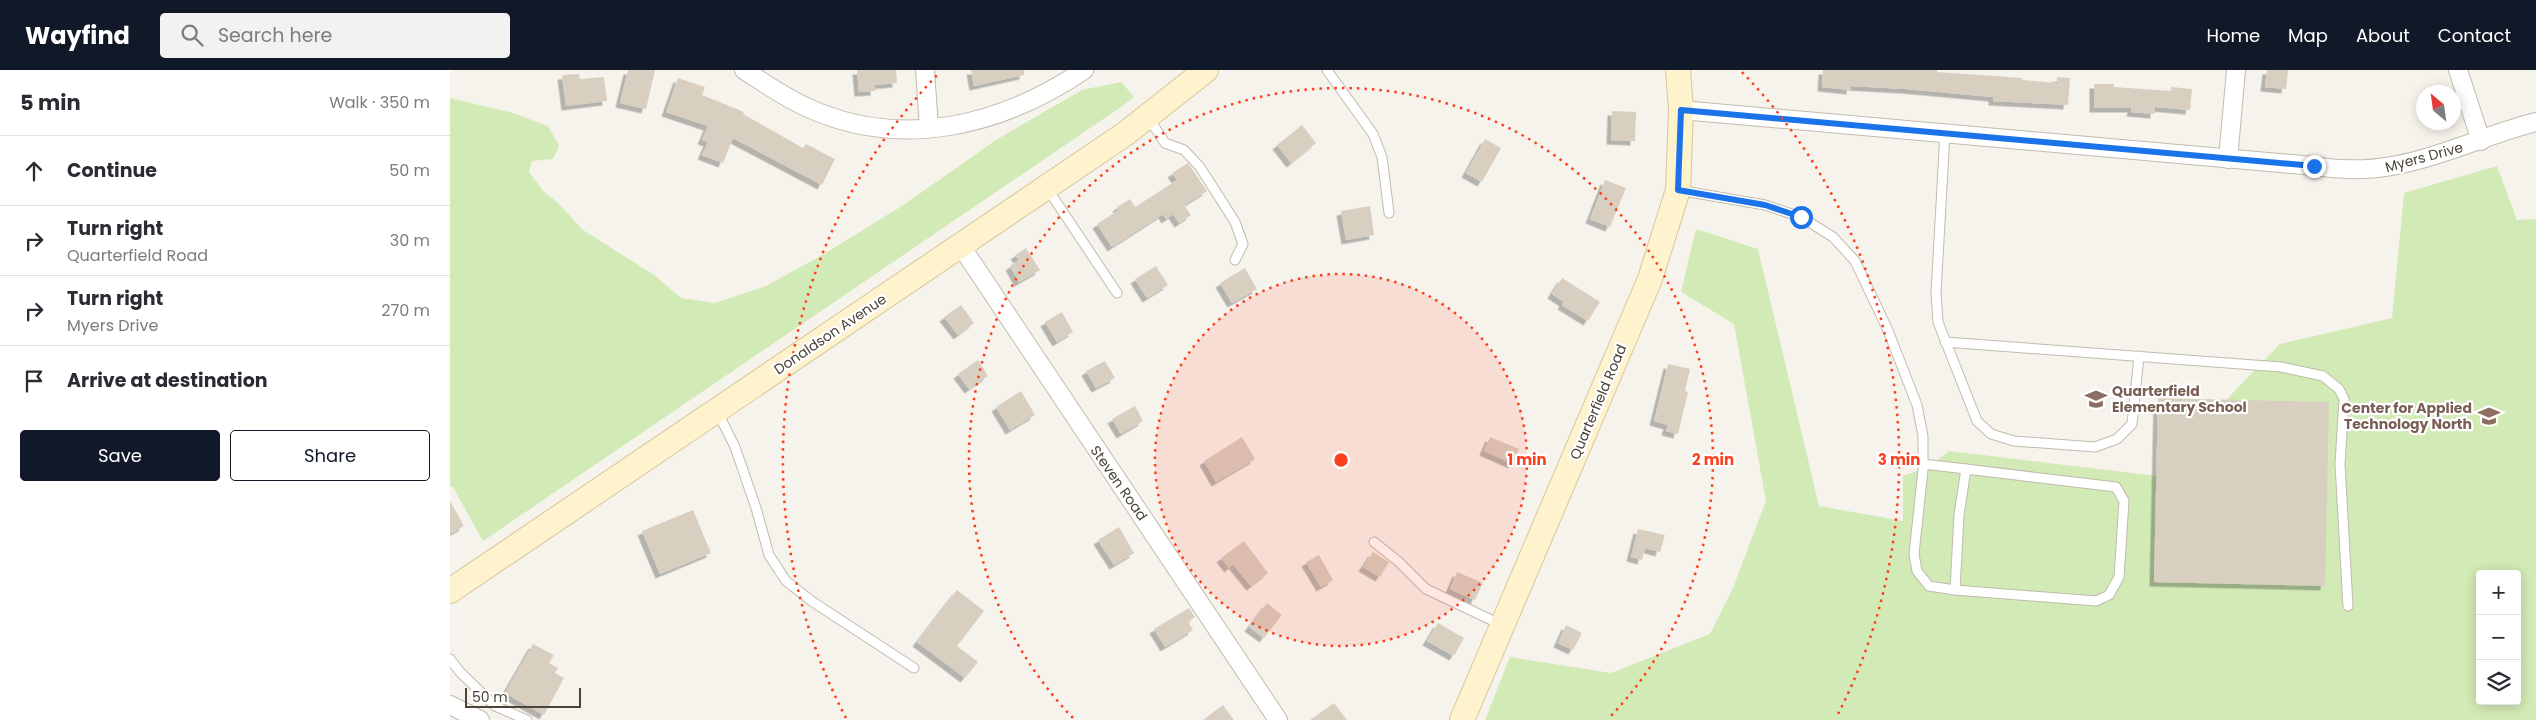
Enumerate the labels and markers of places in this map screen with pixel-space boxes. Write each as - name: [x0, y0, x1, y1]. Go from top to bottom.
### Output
- place label: Quarterfield Elementary School: [2112, 381, 2247, 417]
- school or university icon: Quarterfield Elementary School: [2083, 386, 2109, 412]
- place label: Center for Applied Technology North: [2341, 398, 2472, 434]
- school or university icon: Center for Applied Technology North: [2476, 403, 2502, 429]
- centre of rings: [1332, 451, 1350, 469]

